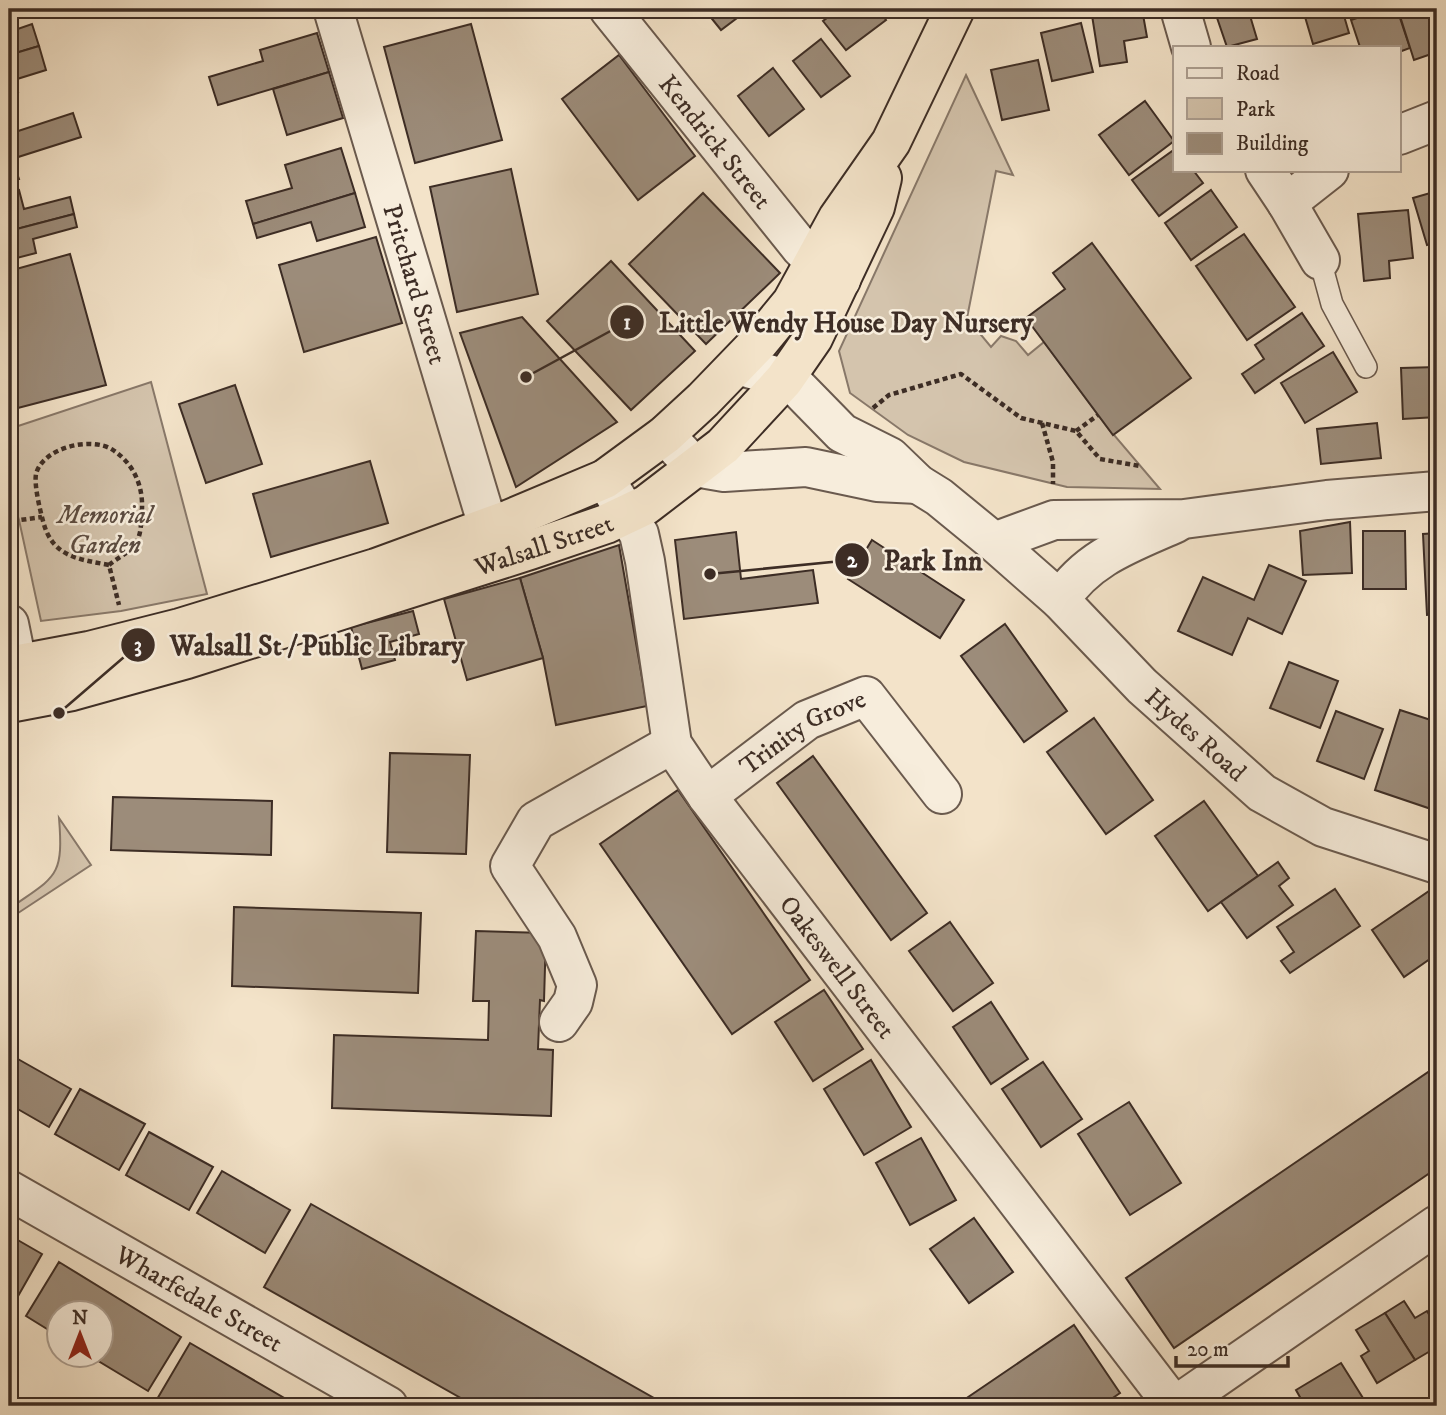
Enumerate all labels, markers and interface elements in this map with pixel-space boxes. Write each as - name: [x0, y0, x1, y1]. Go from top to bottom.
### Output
- legend: [1173, 46, 1400, 172]
- text: Road: [1236, 61, 1280, 87]
- street label: Kendrick Street: [650, 69, 778, 216]
- text: Park: [1236, 97, 1276, 123]
- text: Building: [1236, 131, 1309, 157]
- street label: Pritchard Street: [374, 200, 453, 368]
- callout: Little Wendy House Day Nursery: [610, 297, 1048, 346]
- text: Little Wendy House Day Nursery: [659, 306, 1034, 341]
- text: 1: [623, 310, 631, 336]
- park label: Memorial Garden: [55, 499, 156, 562]
- street label: Walsall Street: [470, 508, 619, 585]
- callout: Park Inn: [835, 536, 997, 585]
- text: Park Inn: [883, 544, 983, 579]
- text: 2: [847, 548, 858, 574]
- callout: Walsall St / Public Library: [120, 620, 478, 669]
- text: Walsall St / Public Library: [169, 629, 465, 664]
- text: 3: [134, 633, 142, 659]
- street label: Hydes Road: [1137, 681, 1253, 789]
- street label: Trinity Grove: [734, 683, 871, 783]
- street label: Oakeswell Street: [771, 889, 902, 1046]
- street label: Wharfedale Street: [108, 1238, 288, 1361]
- north arrow: [46, 1300, 116, 1370]
- text: N: [72, 1307, 88, 1330]
- scale bar: [1176, 1324, 1288, 1368]
- text: 20 m: [1187, 1337, 1229, 1363]

